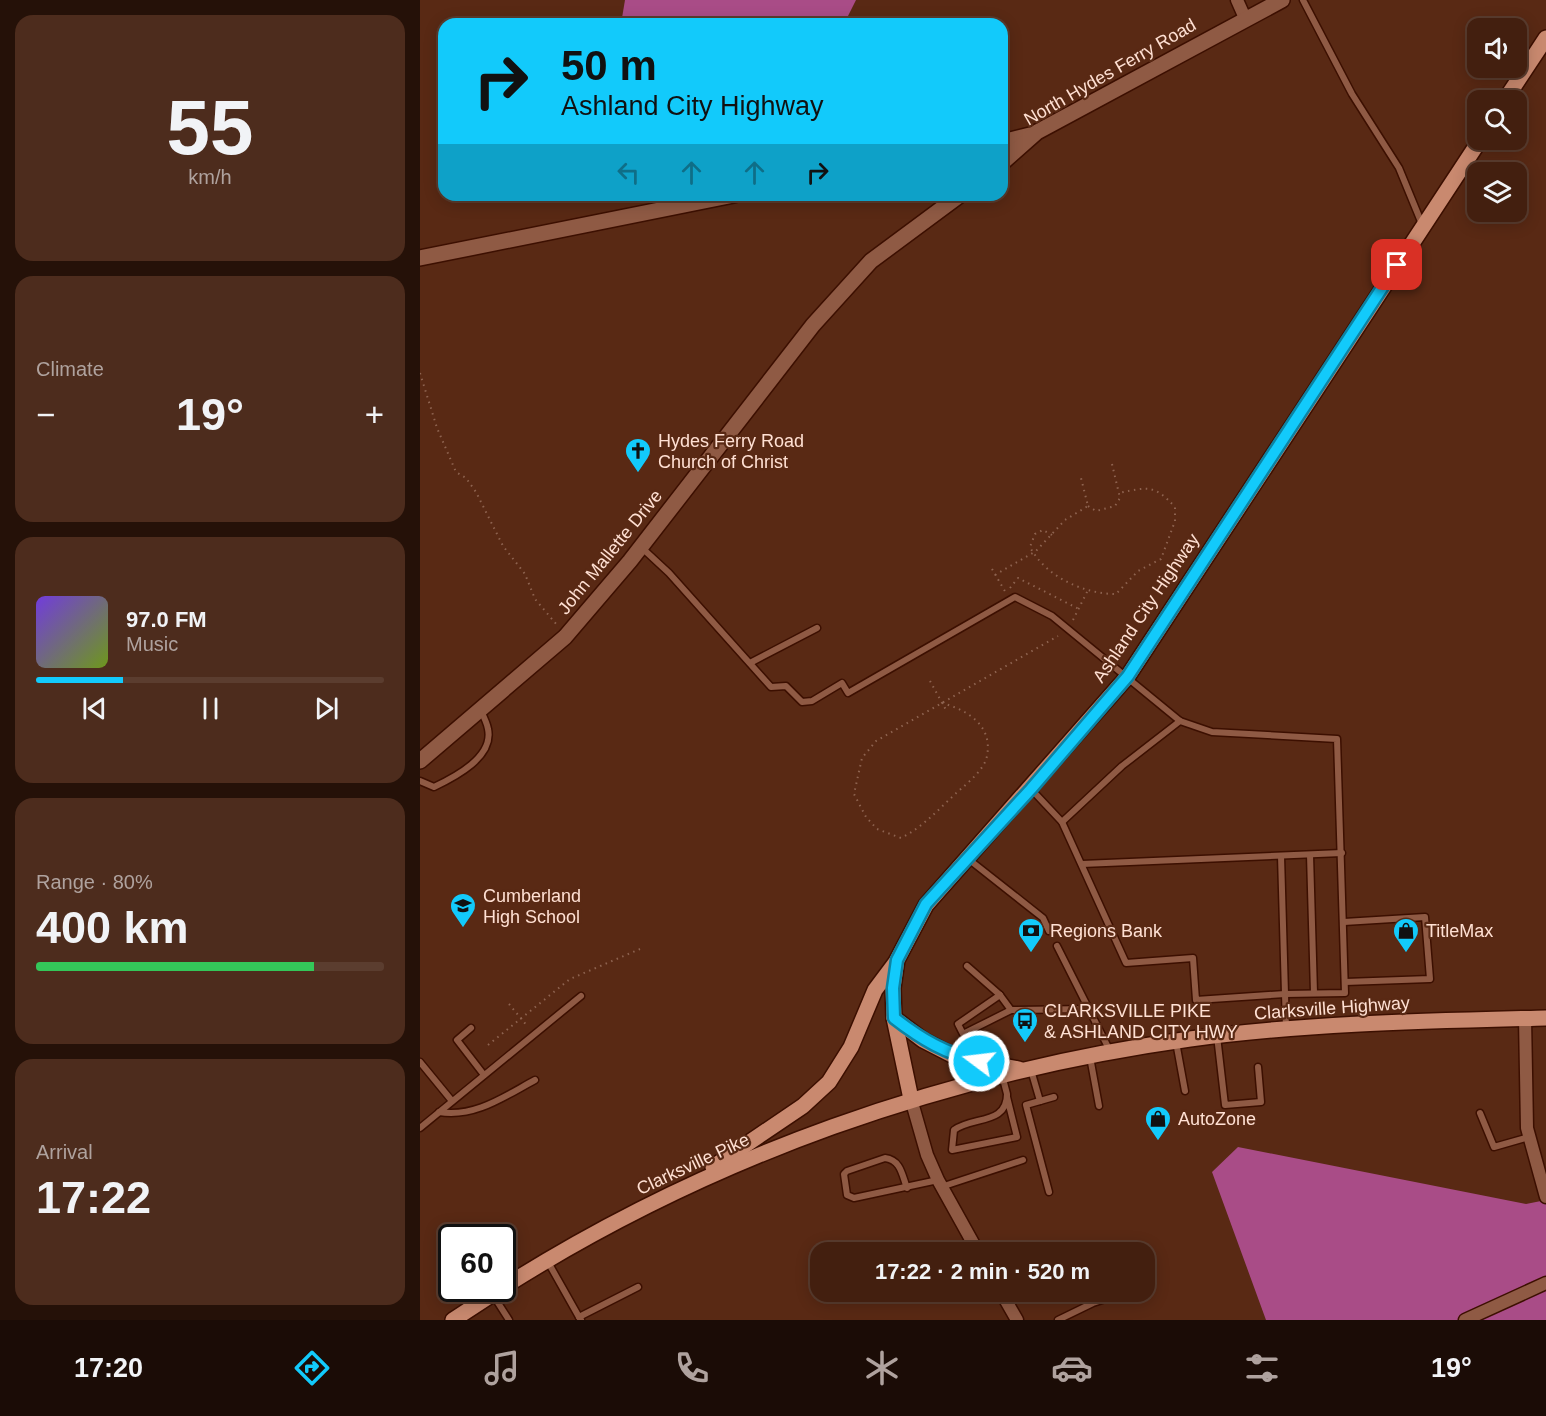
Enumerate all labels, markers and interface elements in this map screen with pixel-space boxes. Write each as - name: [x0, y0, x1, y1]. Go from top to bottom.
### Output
- street label: North Hydes Ferry Road: [1021, 15, 1199, 129]
- map controls: [1467, 18, 1527, 222]
- button: sound: [1467, 18, 1527, 78]
- icon: right: [462, 42, 540, 120]
- text: 50 m: [561, 42, 657, 89]
- text: 55: [167, 83, 253, 171]
- button: search: [1467, 90, 1527, 150]
- text: Ashland City Highway: [561, 91, 824, 121]
- icon: left: [612, 156, 645, 189]
- icon: ahead: [675, 156, 708, 189]
- icon: ahead: [738, 156, 771, 189]
- icon: right: [801, 156, 834, 189]
- button: layers: [1467, 162, 1527, 222]
- text: km/h: [188, 166, 232, 188]
- pin: [1371, 239, 1422, 290]
- icon: arrive: [1380, 248, 1413, 281]
- text: Climate: [36, 358, 104, 380]
- text: 19°: [176, 389, 244, 440]
- text: −: [36, 396, 55, 433]
- text: +: [365, 396, 384, 433]
- place label: Hydes Ferry Road Church of Christ: [658, 431, 804, 472]
- church icon: Hydes Ferry Road Church of Christ: [623, 436, 653, 474]
- street label: John Mallette Drive: [554, 486, 666, 618]
- street label: Ashland City Highway: [1089, 530, 1203, 686]
- text: 97.0 FM: [126, 607, 207, 632]
- text: Music: [126, 633, 178, 655]
- icon: previous: [78, 692, 111, 725]
- icon: pause: [194, 692, 227, 725]
- icon: next: [310, 692, 343, 725]
- text: Range · 80%: [36, 871, 153, 893]
- place label: Cumberland High School: [483, 886, 581, 927]
- school or university icon: Cumberland High School: [448, 891, 478, 929]
- text: 400 km: [36, 902, 189, 953]
- bank icon: Regions Bank: [1016, 916, 1046, 954]
- shop icon: TitleMax: [1391, 916, 1421, 954]
- place label: Regions Bank: [1050, 921, 1163, 941]
- place label: TitleMax: [1426, 921, 1493, 941]
- street label: Clarksville Highway: [1253, 993, 1411, 1023]
- place label: CLARKSVILLE PIKE & ASHLAND CITY HWY: [1044, 1001, 1238, 1042]
- bus stop icon: CLARKSVILLE PIKE & ASHLAND CITY HWY: [1010, 1006, 1040, 1044]
- position arrow: [947, 1029, 1011, 1093]
- shop icon: AutoZone: [1143, 1104, 1173, 1142]
- place label: AutoZone: [1178, 1109, 1256, 1129]
- street label: Clarksville Pike: [633, 1129, 753, 1199]
- text: Arrival: [36, 1141, 93, 1163]
- text: 17:22: [36, 1172, 151, 1223]
- speed limit sign: 60: [438, 1224, 516, 1302]
- text: 17:22 · 2 min · 520 m: [875, 1259, 1090, 1284]
- icon: directions: [291, 1347, 333, 1389]
- icon: music: [481, 1347, 523, 1389]
- icon: phone: [671, 1347, 713, 1389]
- icon: climate: [861, 1347, 903, 1389]
- icon: car: [1051, 1347, 1093, 1389]
- icon: filters: [1241, 1347, 1283, 1389]
- text: 17:20: [74, 1353, 143, 1383]
- text: 19°: [1431, 1353, 1472, 1383]

